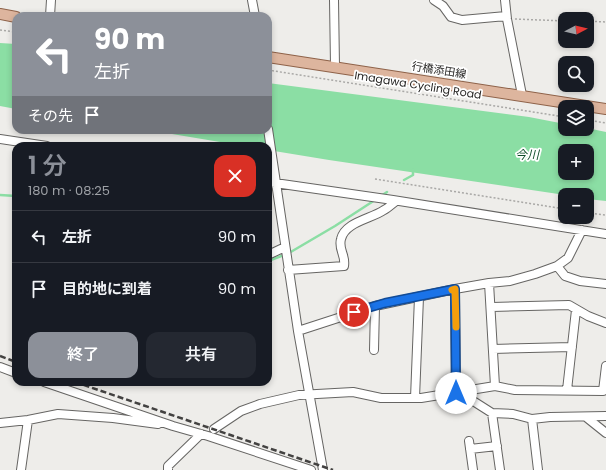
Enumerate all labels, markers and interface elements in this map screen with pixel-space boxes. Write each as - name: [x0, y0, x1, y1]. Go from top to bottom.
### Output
- north arrow: [558, 12, 594, 48]
- map controls: [558, 12, 594, 224]
- text: 90 m: [94, 20, 165, 59]
- icon: left: [28, 28, 80, 80]
- button: search: [558, 56, 594, 92]
- street label: 行橋添田線: [411, 58, 467, 82]
- text: 左折: [94, 59, 130, 84]
- street label: Imagawa Cycling Road: [353, 67, 483, 103]
- button: layers: [558, 100, 594, 136]
- icon: arrive: [81, 104, 103, 126]
- text: その先: [28, 105, 73, 126]
- button: +: [558, 144, 594, 180]
- water label: 今川: [515, 146, 541, 163]
- text: 1 分: [28, 149, 66, 182]
- button: close: [214, 155, 256, 197]
- text: 180 m · 08:25: [28, 181, 110, 200]
- button: −: [558, 188, 594, 224]
- icon: left: [28, 226, 50, 248]
- text: 左折: [62, 226, 92, 247]
- text: 90 m: [218, 226, 256, 247]
- icon: arrive: [28, 278, 50, 300]
- text: 目的地に到着: [62, 278, 152, 299]
- text: 90 m: [218, 278, 256, 299]
- pin: [337, 295, 371, 329]
- icon: arrive: [343, 301, 365, 323]
- button: 終了: [28, 332, 138, 378]
- button: 共有: [146, 332, 256, 378]
- position arrow: [435, 372, 477, 414]

